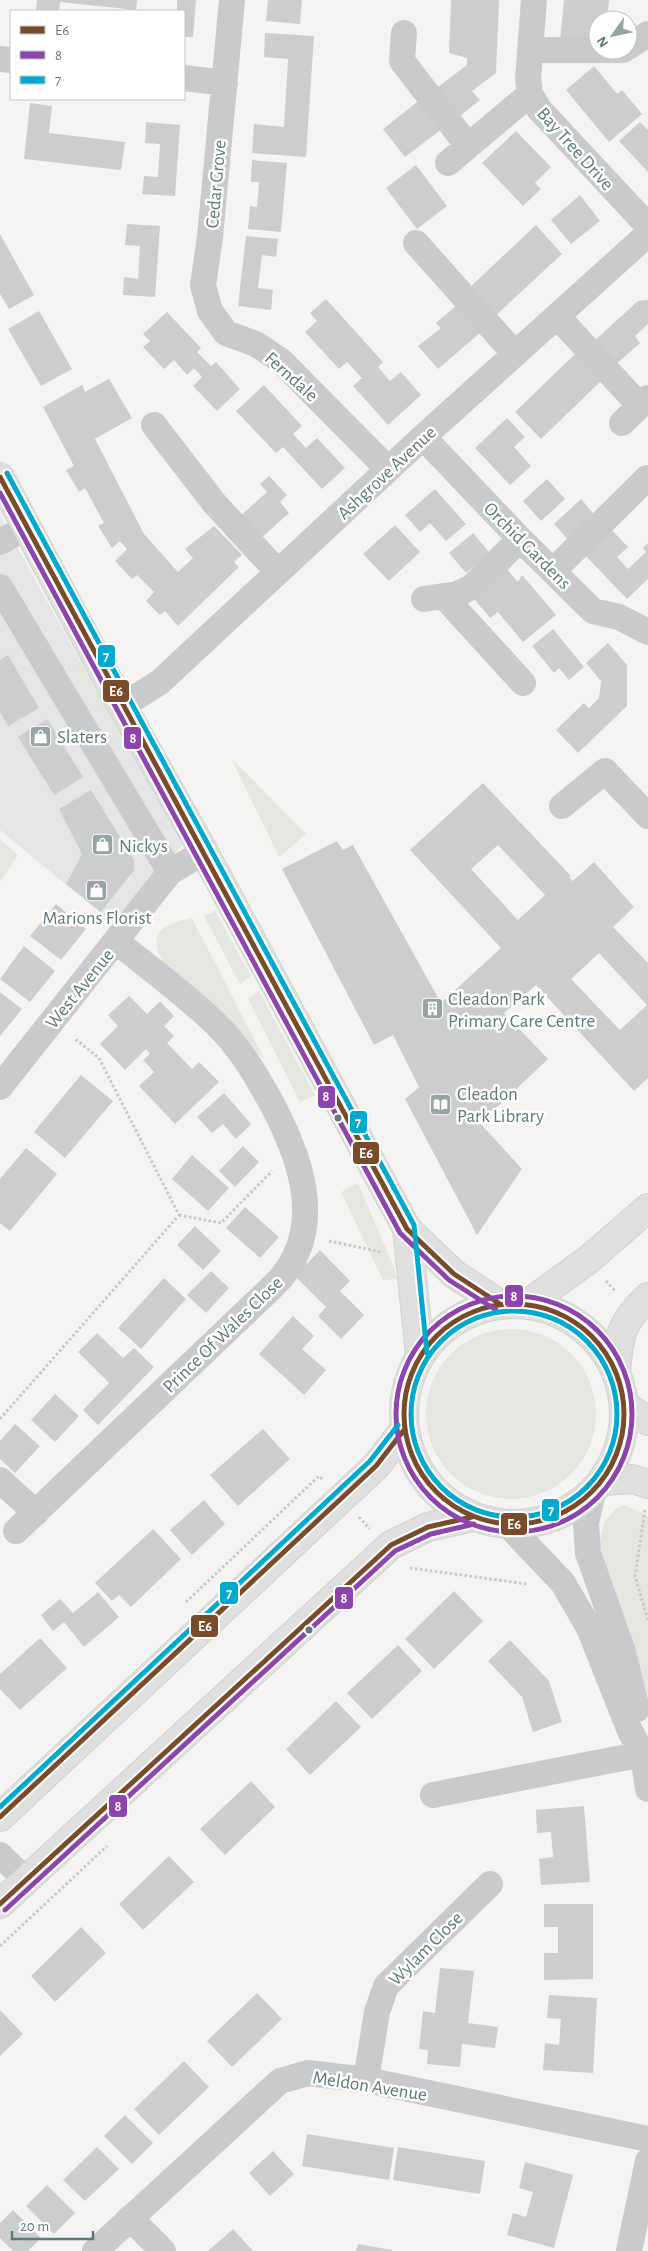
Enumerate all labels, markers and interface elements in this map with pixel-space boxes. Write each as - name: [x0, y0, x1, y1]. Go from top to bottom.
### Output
- legend: [10, 10, 185, 100]
- north arrow: [588, 10, 638, 60]
- text: E6: [55, 23, 69, 38]
- text: N: [594, 34, 611, 49]
- text: 8: [55, 48, 62, 63]
- text: 7: [55, 73, 61, 88]
- street label: Bay Tree Drive: [533, 104, 617, 194]
- street label: Cedar Grove: [203, 139, 230, 229]
- street label: Ferndale: [261, 349, 321, 406]
- street label: Ashgrove Avenue: [334, 423, 440, 523]
- street label: Orchid Gardens: [480, 499, 574, 593]
- line badge: 7: [97, 644, 116, 668]
- text: 7: [103, 650, 109, 664]
- line badge: E6: [102, 679, 130, 703]
- text: E6: [109, 685, 123, 699]
- shop icon: Slaters: [29, 724, 53, 748]
- line badge: 8: [123, 726, 142, 750]
- place label: Slaters: [57, 728, 107, 747]
- text: 8: [130, 732, 137, 746]
- shop icon: Nickys: [91, 833, 115, 857]
- place label: Nickys: [119, 837, 168, 856]
- shop icon: Marions Florist: [85, 879, 109, 903]
- place label: Marions Florist: [42, 909, 152, 928]
- street label: West Avenue: [42, 945, 118, 1032]
- place label: Cleadon Park Primary Care Centre: [448, 990, 595, 1031]
- building icon: Cleadon Park Primary Care Centre: [420, 997, 444, 1021]
- line badge: 8: [317, 1085, 336, 1109]
- place label: Cleadon Park Library: [457, 1085, 544, 1126]
- text: 8: [323, 1090, 330, 1104]
- library icon: Cleadon Park Library: [429, 1092, 453, 1116]
- line badge: 7: [349, 1110, 368, 1134]
- unlabelled marker: [333, 1113, 343, 1123]
- text: 7: [355, 1116, 361, 1130]
- line badge: E6: [352, 1141, 380, 1165]
- text: E6: [359, 1147, 373, 1161]
- street label: Prince Of Wales Close: [159, 1273, 287, 1397]
- line badge: 8: [504, 1284, 524, 1308]
- text: 8: [511, 1290, 518, 1304]
- line badge: 7: [541, 1498, 560, 1522]
- text: 7: [548, 1504, 554, 1518]
- line badge: E6: [500, 1512, 528, 1536]
- text: E6: [507, 1518, 521, 1532]
- line badge: 7: [219, 1581, 239, 1605]
- line badge: 8: [334, 1586, 354, 1610]
- text: 7: [226, 1587, 232, 1601]
- text: 8: [341, 1592, 348, 1606]
- line badge: E6: [190, 1614, 219, 1638]
- text: E6: [198, 1620, 212, 1634]
- unlabelled marker: [304, 1625, 314, 1635]
- line badge: 8: [108, 1794, 128, 1818]
- text: 8: [115, 1800, 122, 1814]
- street label: Wylam Close: [385, 1908, 467, 1990]
- street label: Meldon Avenue: [311, 2068, 428, 2105]
- scale bar: [12, 2208, 94, 2240]
- text: 20 m: [20, 2219, 49, 2234]

